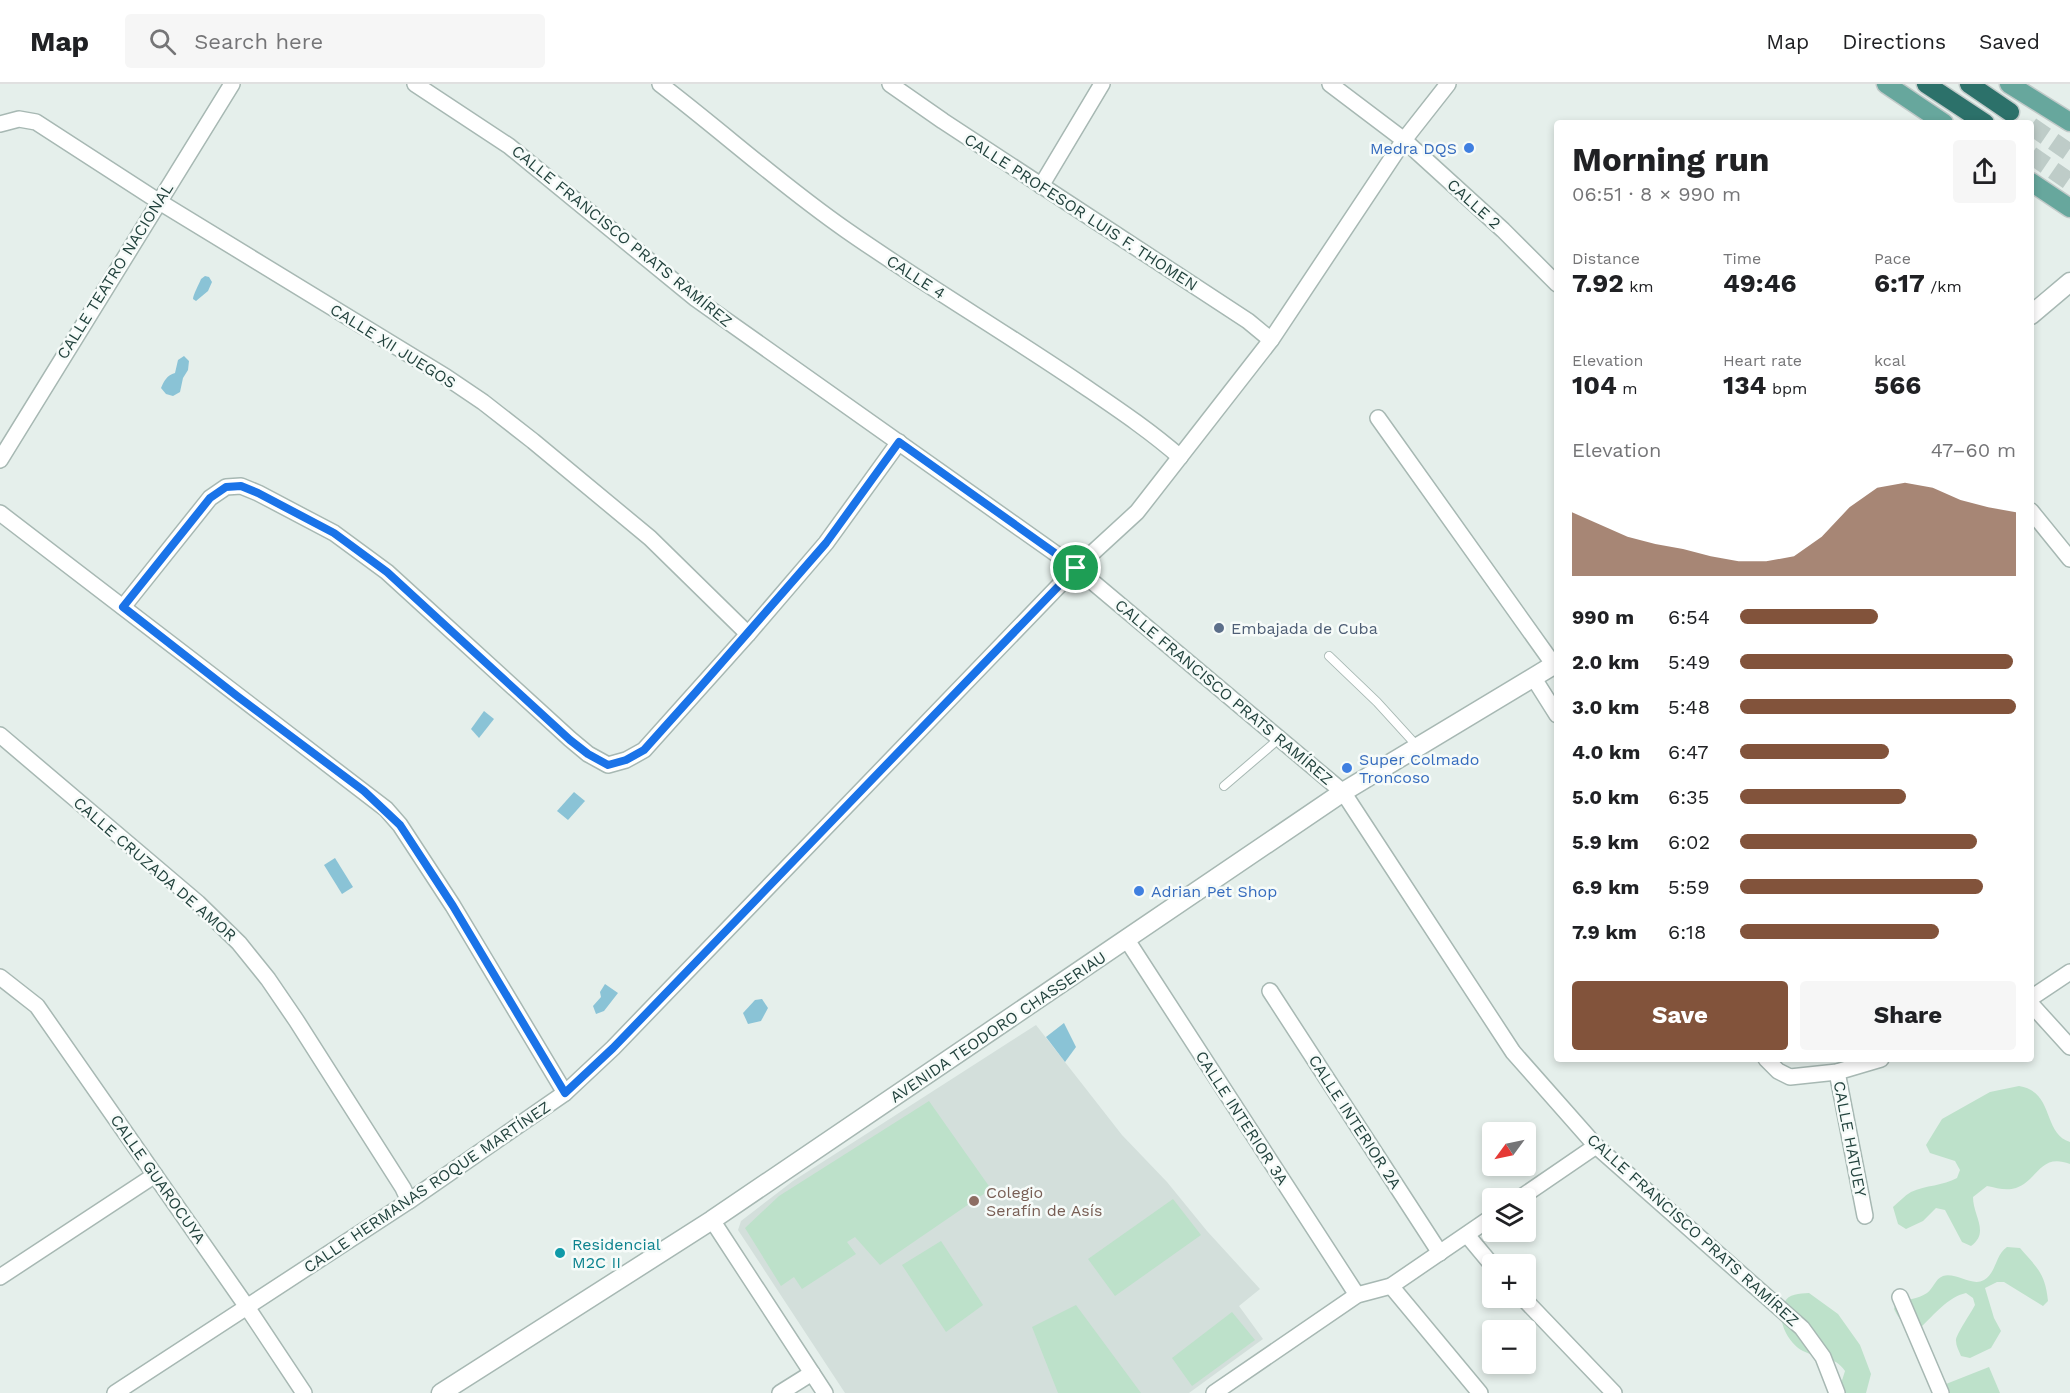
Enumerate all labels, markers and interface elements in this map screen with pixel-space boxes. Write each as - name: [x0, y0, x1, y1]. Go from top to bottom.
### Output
- search box: [125, 14, 545, 68]
- text: Map: [30, 25, 89, 58]
- icon: search: [146, 25, 179, 58]
- text: Search here: [194, 29, 323, 54]
- text: Map: [1766, 29, 1809, 54]
- text: Directions: [1842, 29, 1946, 54]
- text: Saved: [1979, 29, 2040, 54]
- street label: CALLE PROFESOR LUIS F. THOMEN: [961, 129, 1201, 295]
- place label: Medra DQS: [1370, 139, 1457, 158]
- text: Morning run: [1572, 140, 1769, 179]
- button: share: [1953, 140, 2016, 203]
- street label: CALLE FRANCISCO PRATS RAMÍREZ: [508, 141, 736, 331]
- marker: Medra DQS: [1462, 141, 1476, 155]
- street label: CALLE 2: [1443, 175, 1505, 233]
- street label: CALLE TEATRO NACIONAL: [53, 179, 177, 363]
- text: 06:51 · 8 × 990 m: [1572, 182, 1741, 206]
- text: Distance: [1572, 249, 1640, 268]
- text: Time: [1723, 249, 1761, 268]
- text: Pace: [1874, 249, 1911, 268]
- street label: CALLE 4: [883, 251, 949, 303]
- text: 7.92: [1572, 268, 1624, 298]
- text: 49:46: [1723, 268, 1796, 298]
- text: 6:17: [1874, 268, 1925, 298]
- text: km: [1624, 277, 1654, 296]
- text: /km: [1925, 277, 1962, 296]
- street label: CALLE XII JUEGOS: [327, 300, 459, 392]
- text: Elevation: [1572, 351, 1643, 370]
- text: Heart rate: [1723, 351, 1802, 370]
- text: kcal: [1874, 351, 1906, 370]
- text: 104: [1572, 370, 1617, 400]
- text: 134: [1723, 370, 1766, 400]
- text: 566: [1874, 370, 1921, 400]
- text: m: [1617, 379, 1637, 398]
- text: bpm: [1766, 379, 1807, 398]
- text: Elevation: [1572, 438, 1661, 462]
- text: 47–60 m: [1931, 438, 2016, 462]
- pin: [1050, 542, 1101, 593]
- icon: arrive: [1059, 551, 1092, 584]
- street label: CALLE FRANCISCO PRATS RAMÍREZ: [1111, 595, 1337, 789]
- text: 990 m: [1572, 605, 1634, 629]
- text: 6:54: [1668, 605, 1710, 629]
- place label: Embajada de Cuba: [1231, 619, 1378, 638]
- marker: Embajada de Cuba: [1212, 621, 1226, 635]
- text: 2.0 km: [1572, 650, 1639, 674]
- text: 5:49: [1668, 650, 1710, 674]
- text: 3.0 km: [1572, 695, 1639, 719]
- text: 5:48: [1668, 695, 1710, 719]
- text: 4.0 km: [1572, 740, 1640, 764]
- text: 6:47: [1668, 740, 1709, 764]
- place label: Super Colmado Troncoso: [1359, 750, 1479, 787]
- marker: Super Colmado Troncoso: [1340, 761, 1354, 775]
- text: 5.0 km: [1572, 785, 1639, 809]
- text: 6:35: [1668, 785, 1709, 809]
- street label: CALLE CRUZADA DE AMOR: [70, 793, 240, 945]
- text: 5.9 km: [1572, 830, 1639, 854]
- text: 6:02: [1668, 830, 1710, 854]
- text: 6.9 km: [1572, 875, 1639, 899]
- text: 5:59: [1668, 875, 1710, 899]
- place label: Adrian Pet Shop: [1151, 882, 1277, 901]
- marker: Adrian Pet Shop: [1132, 884, 1146, 898]
- text: 7.9 km: [1572, 920, 1637, 944]
- text: 6:18: [1668, 920, 1706, 944]
- street label: AVENIDA TEODORO CHASSERIAU: [886, 947, 1110, 1107]
- button: Save: [1572, 981, 1788, 1050]
- button: Share: [1800, 981, 2016, 1050]
- street label: CALLE INTERIOR 3A: [1192, 1047, 1293, 1189]
- street label: CALLE INTERIOR 2A: [1305, 1051, 1406, 1193]
- street label: CALLE HATUEY: [1829, 1079, 1871, 1199]
- street label: CALLE HERMANAS ROQUE MARTÍNEZ: [300, 1097, 554, 1277]
- street label: CALLE GUAROCUYA: [106, 1111, 210, 1247]
- north arrow: [1482, 1122, 1536, 1176]
- map controls: [1482, 1122, 1536, 1374]
- street label: CALLE FRANCISCO PRATS RAMÍREZ: [1583, 1130, 1803, 1330]
- place label: Colegio Serafín de Asís: [986, 1183, 1102, 1220]
- button: layers: [1482, 1188, 1536, 1242]
- marker: Colegio Serafín de Asís: [967, 1194, 981, 1208]
- place label: Residencial M2C II: [572, 1235, 661, 1272]
- marker: Residencial M2C II: [553, 1246, 567, 1260]
- button: +: [1482, 1254, 1536, 1308]
- button: −: [1482, 1320, 1536, 1374]

